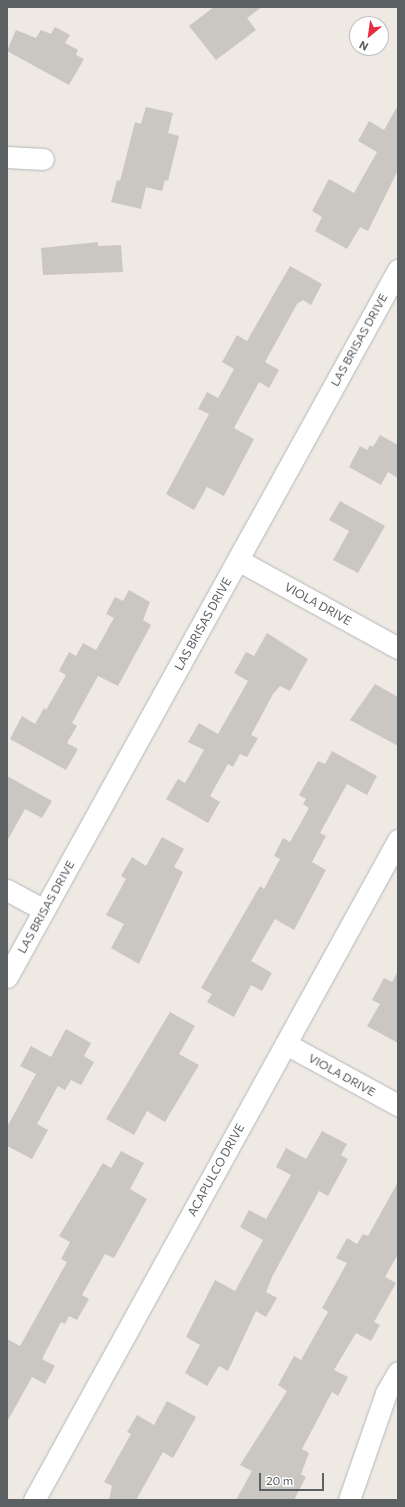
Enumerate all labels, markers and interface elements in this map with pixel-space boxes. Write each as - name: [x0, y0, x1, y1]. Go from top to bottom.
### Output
- north arrow: [349, 16, 389, 56]
- text: N: [357, 38, 370, 54]
- street label: LAS BRISAS DRIVE: [328, 291, 390, 389]
- street label: LAS BRISAS DRIVE: [172, 575, 234, 673]
- street label: VIOLA DRIVE: [282, 580, 354, 628]
- street label: LAS BRISAS DRIVE: [15, 858, 77, 956]
- street label: VIOLA DRIVE: [306, 1051, 378, 1099]
- street label: ACAPULCO DRIVE: [185, 1121, 247, 1219]
- scale bar: [261, 1465, 326, 1491]
- text: 20 m: [266, 1473, 293, 1487]

